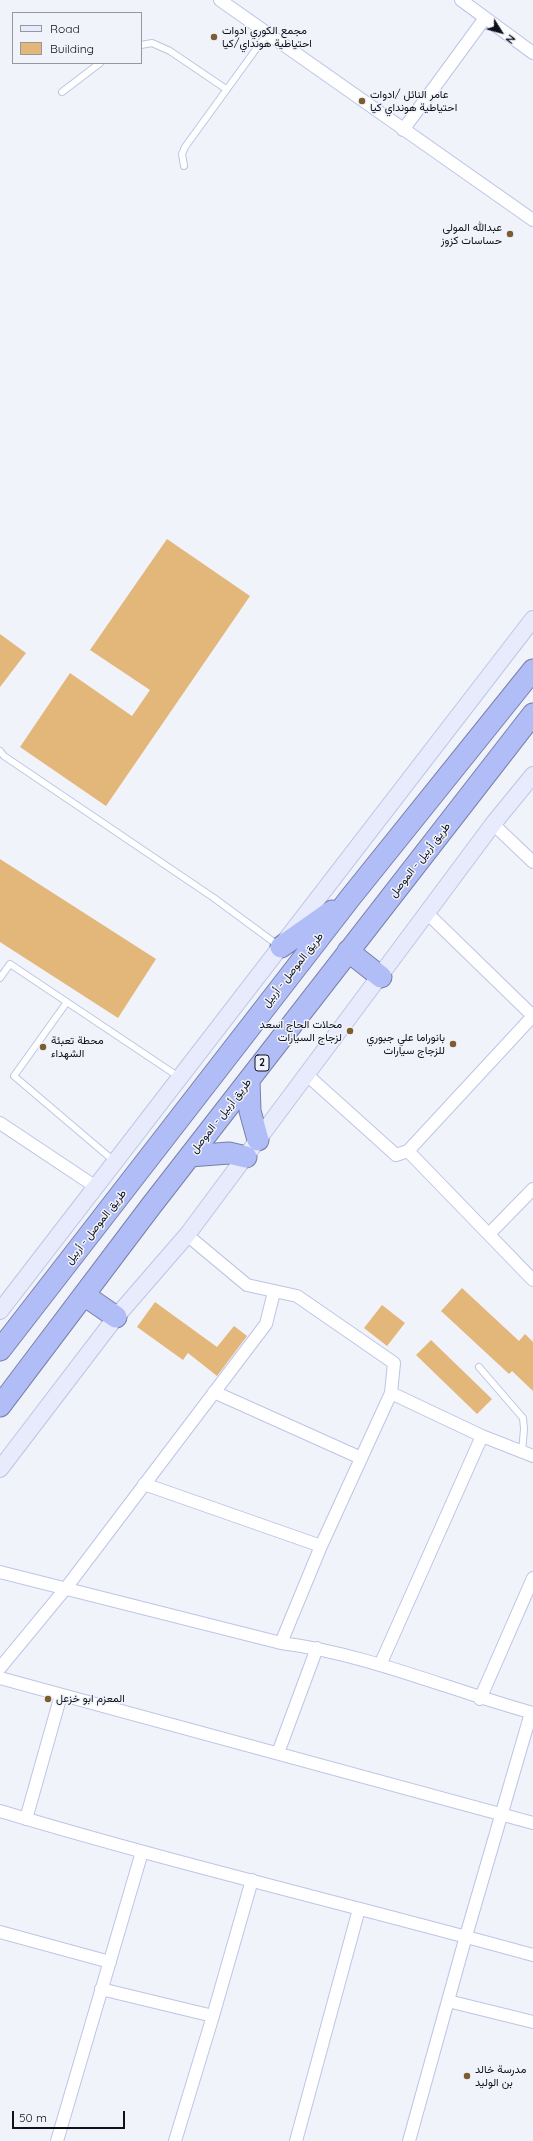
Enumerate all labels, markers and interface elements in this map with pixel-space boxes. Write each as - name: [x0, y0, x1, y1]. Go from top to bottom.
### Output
- legend: [12, 12, 142, 64]
- north arrow: [481, 12, 521, 52]
- text: Road: [50, 21, 80, 36]
- place label: مجمع الكوري ادوات احتياطية هونداي/كيا: [222, 24, 312, 50]
- marker: مجمع الكوري ادوات احتياطية هونداي/كيا: [209, 32, 219, 42]
- text: N: [503, 32, 519, 47]
- text: Building: [50, 41, 94, 56]
- place label: عامر النائل /ادوات احتياطية هونداي كيا: [370, 88, 457, 114]
- marker: عامر النائل /ادوات احتياطية هونداي كيا: [357, 96, 367, 106]
- place label: عبدالله المولى حساسات كزوز: [441, 221, 502, 247]
- marker: عبدالله المولى حساسات كزوز: [505, 229, 515, 239]
- street label: طريق أربيل - الموصل: [387, 820, 453, 900]
- street label: طريق الموصل - أربيل: [260, 930, 326, 1010]
- place label: محلات الحاج اسعد لزجاج السيارات: [260, 1018, 342, 1044]
- marker: محلات الحاج اسعد لزجاج السيارات: [345, 1026, 355, 1036]
- place label: بانوراما علي جبوري للزجاج سيارات: [367, 1031, 445, 1057]
- place label: محطة تعبئة الشهداء: [51, 1034, 104, 1060]
- marker: بانوراما علي جبوري للزجاج سيارات: [448, 1039, 458, 1049]
- marker: محطة تعبئة الشهداء: [38, 1042, 48, 1052]
- road number: 2: [255, 1055, 269, 1071]
- street label: طريق أربيل - الموصل: [188, 1076, 254, 1156]
- street label: طريق الموصل - أربيل: [63, 1187, 129, 1267]
- place label: المعزم ابو خزعل: [56, 1692, 125, 1706]
- marker: المعزم ابو خزعل: [43, 1694, 53, 1704]
- place label: مدرسة خالد بن الوليد: [475, 2063, 526, 2089]
- marker: مدرسة خالد بن الوليد: [462, 2071, 472, 2081]
- scale bar: [14, 2103, 127, 2129]
- text: 50 m: [19, 2110, 47, 2125]

